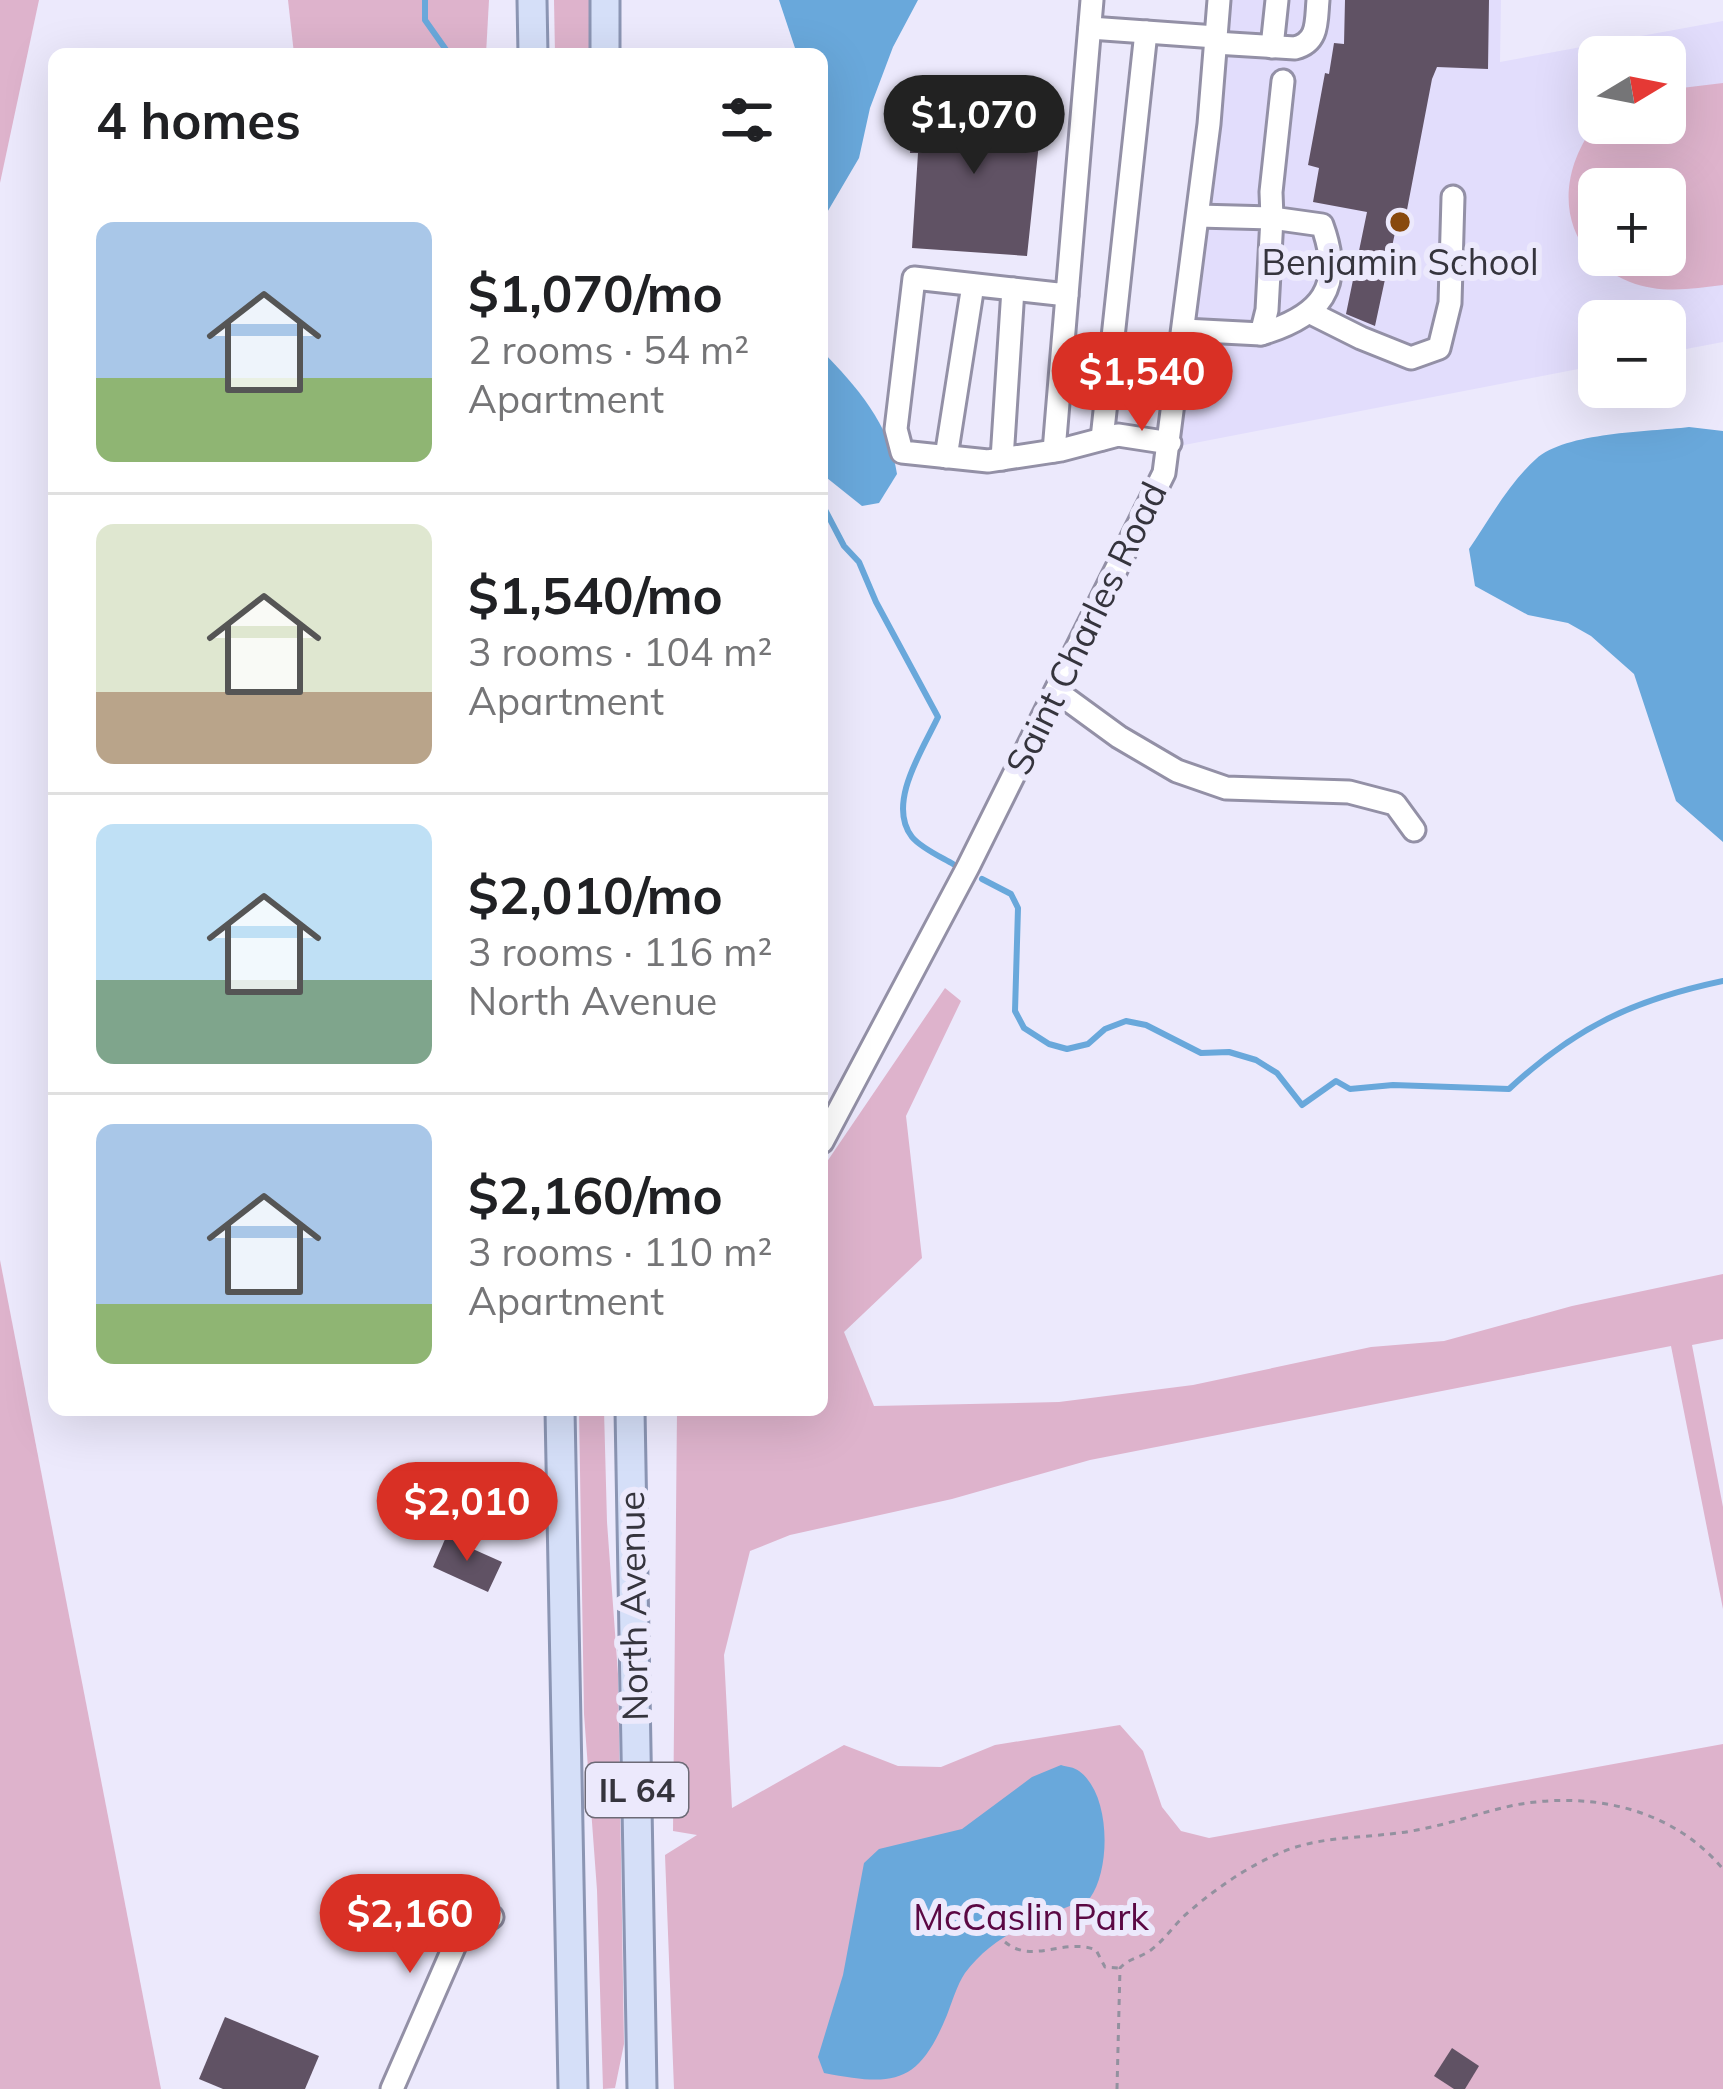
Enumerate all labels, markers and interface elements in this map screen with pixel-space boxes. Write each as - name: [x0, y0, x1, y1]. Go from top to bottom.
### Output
- north arrow: [1578, 36, 1686, 144]
- map controls: [1578, 36, 1686, 408]
- pin: $1,070: [876, 75, 1072, 177]
- icon: filters: [714, 87, 780, 153]
- text: 4 homes: [96, 88, 301, 152]
- text: $1,070: [911, 89, 1037, 138]
- button: +: [1578, 168, 1686, 276]
- marker: Benjamin School: [1387, 209, 1413, 235]
- place label: Benjamin School: [1261, 239, 1539, 284]
- text: $1,070/mo: [468, 261, 723, 325]
- icon: home: [192, 270, 336, 414]
- button: −: [1578, 300, 1686, 408]
- text: 2 rooms · 54 m²: [468, 325, 749, 374]
- pin: $1,540: [1044, 332, 1240, 434]
- text: $1,540: [1079, 346, 1205, 395]
- text: Apartment: [468, 374, 664, 423]
- street label: Saint Charles Road: [995, 474, 1176, 781]
- text: $1,540/mo: [468, 563, 723, 627]
- icon: home: [192, 572, 336, 716]
- text: 3 rooms · 104 m²: [468, 627, 772, 676]
- text: Apartment: [468, 676, 664, 725]
- text: $2,010/mo: [468, 863, 723, 927]
- icon: home: [192, 872, 336, 1016]
- text: 3 rooms · 116 m²: [468, 927, 772, 976]
- text: North Avenue: [468, 976, 717, 1025]
- text: $2,160/mo: [468, 1163, 723, 1227]
- icon: home: [192, 1172, 336, 1316]
- text: 3 rooms · 110 m²: [468, 1227, 772, 1276]
- text: Apartment: [468, 1276, 664, 1325]
- pin: $2,010: [369, 1462, 565, 1564]
- text: $2,010: [404, 1476, 530, 1525]
- street label: North Avenue: [608, 1491, 657, 1721]
- road number: IL 64: [586, 1763, 688, 1817]
- pin: $2,160: [312, 1874, 508, 1976]
- text: $2,160: [347, 1888, 473, 1937]
- park label: McCaslin Park: [913, 1894, 1149, 1939]

